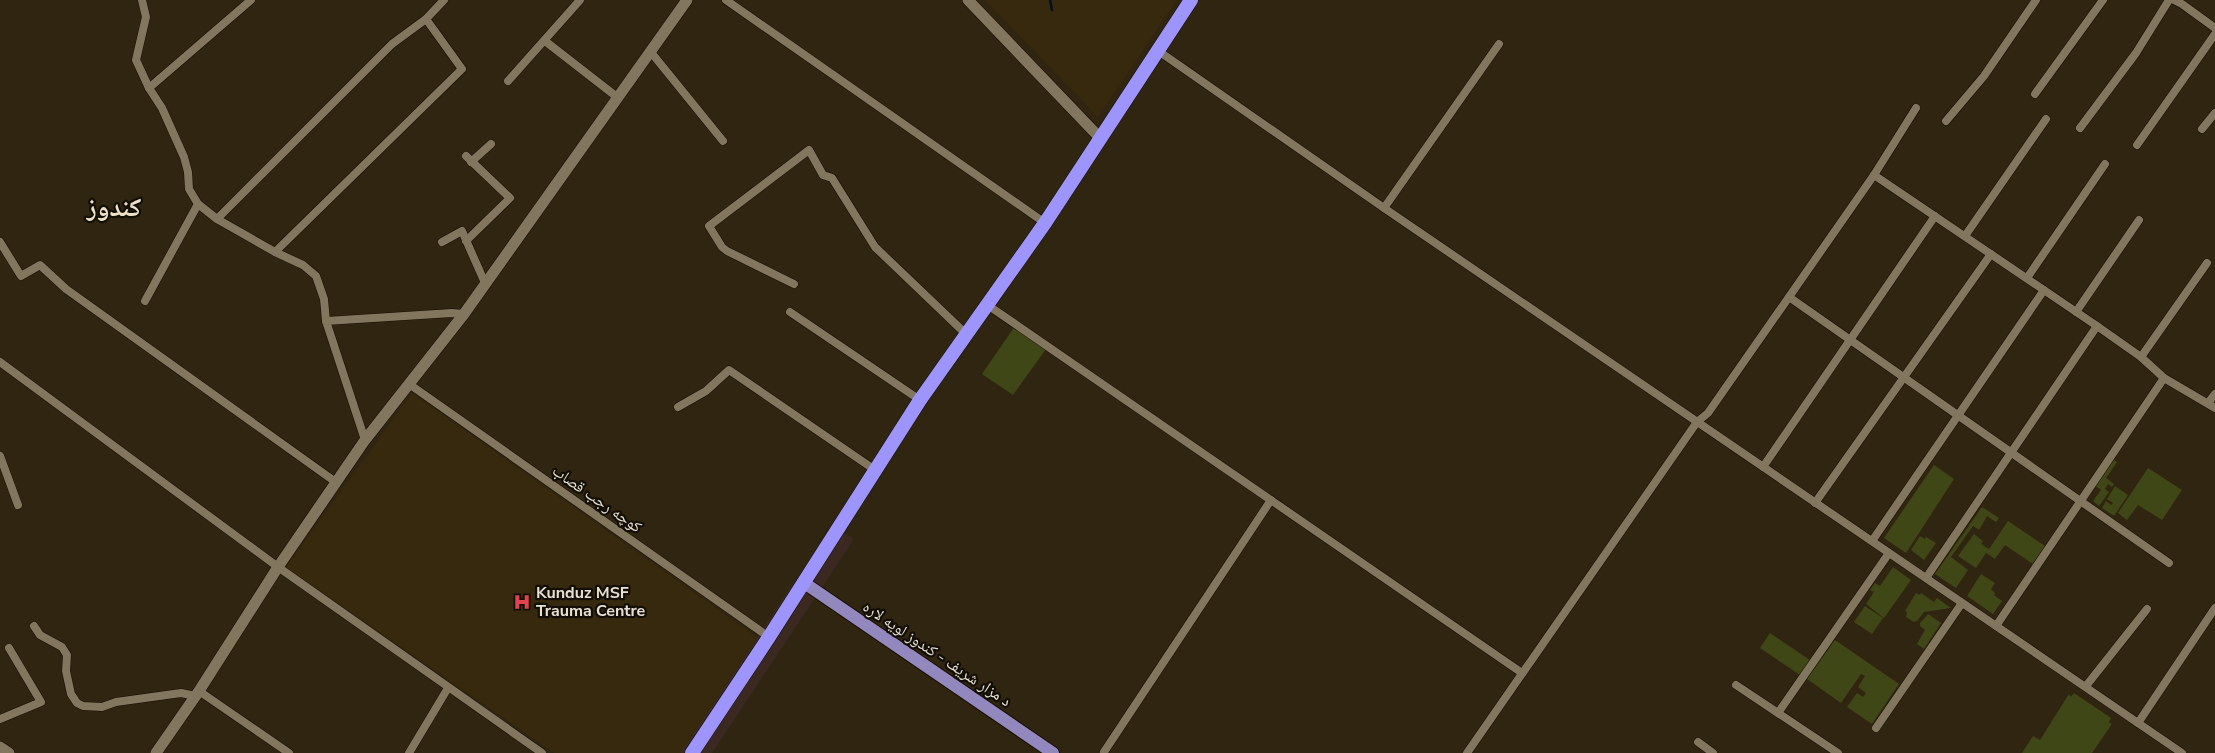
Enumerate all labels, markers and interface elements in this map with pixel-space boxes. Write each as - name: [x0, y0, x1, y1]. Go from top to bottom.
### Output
- district label: کندوز: [86, 190, 142, 225]
- street label: کوچه رجب قصاب: [548, 460, 647, 538]
- place label: Kunduz MSF Trauma Centre: [536, 582, 646, 622]
- hospital icon: Kunduz MSF Trauma Centre: [512, 592, 532, 612]
- street label: د مزار شریف - کندوز لویه لاره: [859, 596, 1015, 712]

